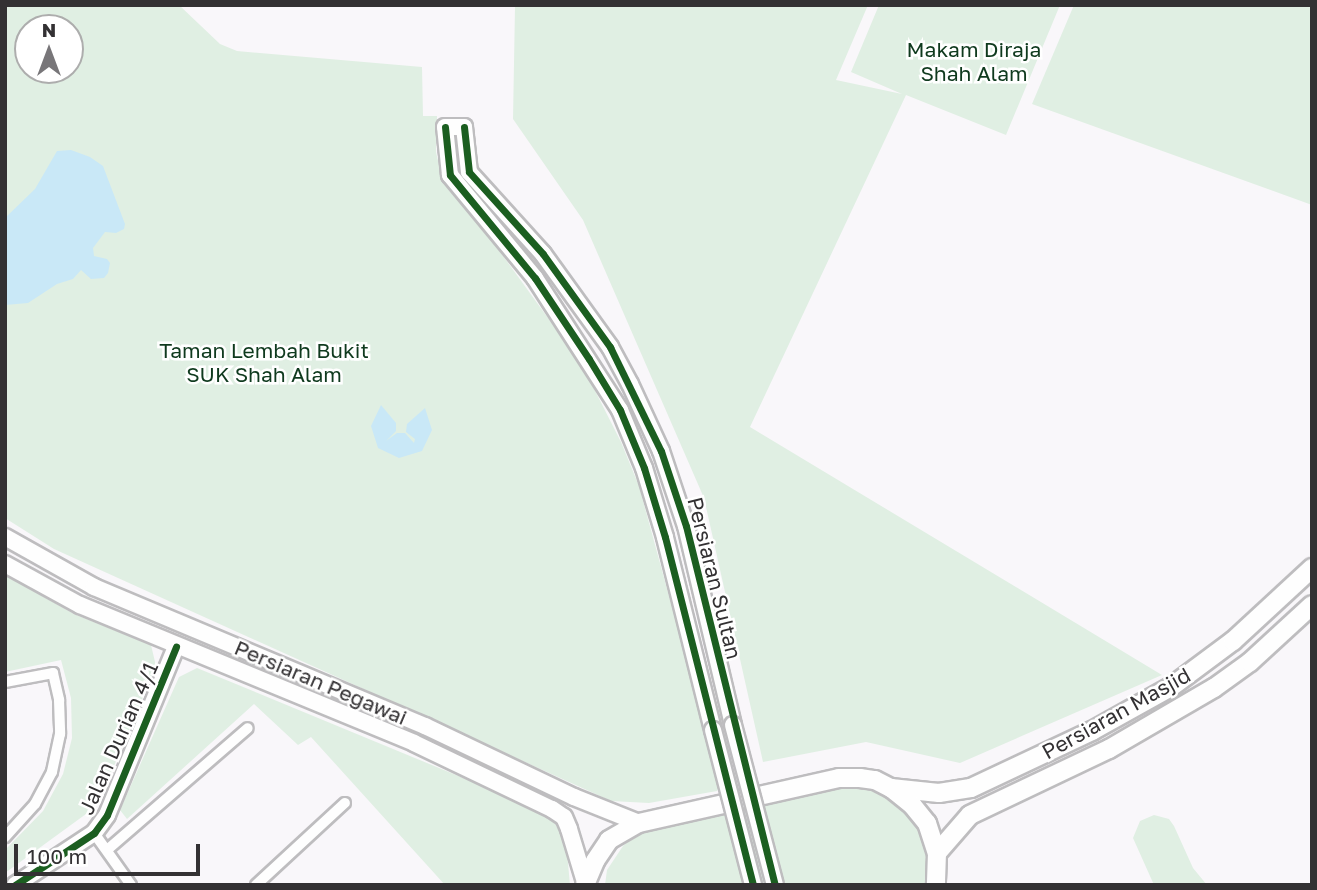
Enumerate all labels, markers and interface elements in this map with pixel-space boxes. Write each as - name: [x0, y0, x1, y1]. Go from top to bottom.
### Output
- north arrow: [14, 14, 84, 84]
- text: N: [42, 18, 56, 41]
- park label: Makam Diraja Shah Alam: [907, 36, 1041, 86]
- park label: Taman Lembah Bukit SUK Shah Alam: [159, 337, 369, 387]
- street label: Persiaran Sultan: [683, 494, 747, 662]
- street label: Persiaran Pegawai: [231, 634, 411, 730]
- street label: Jalan Durian 4/1: [73, 658, 163, 818]
- street label: Persiaran Masjid: [1037, 662, 1195, 764]
- scale bar: [18, 830, 203, 874]
- text: 100 m: [27, 843, 87, 869]

